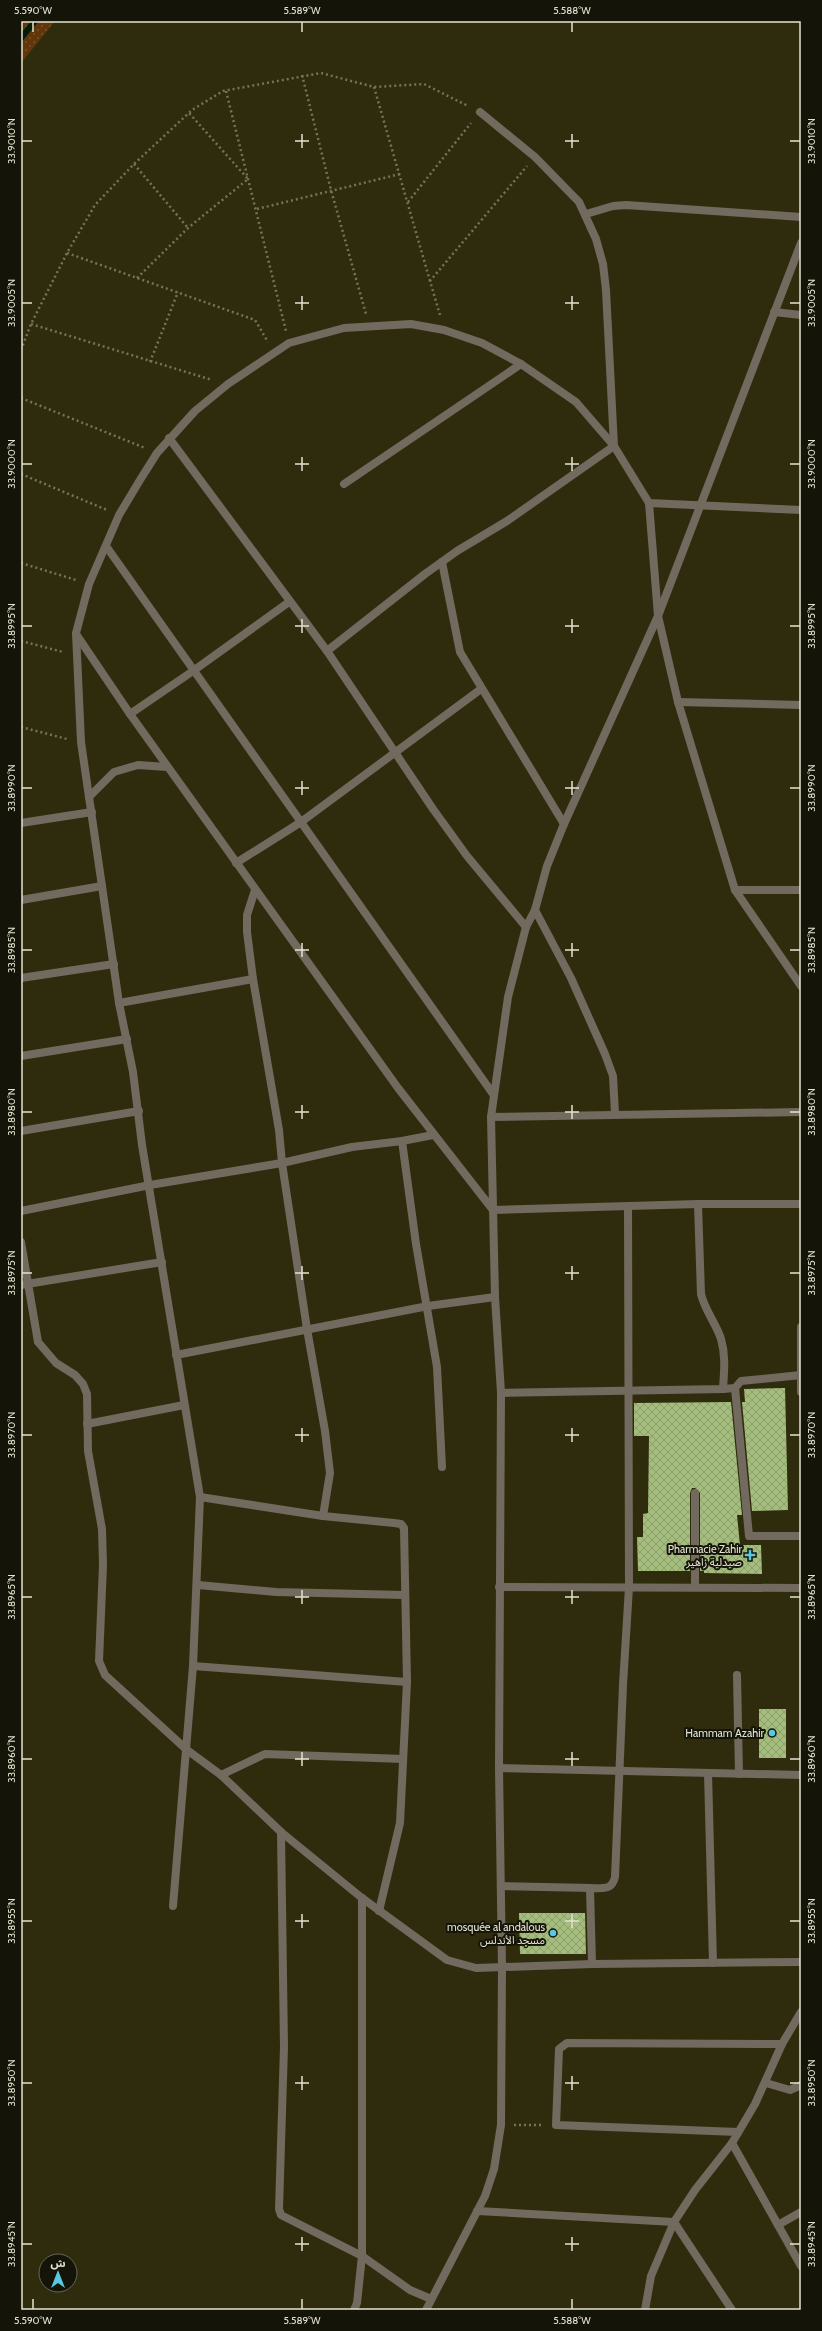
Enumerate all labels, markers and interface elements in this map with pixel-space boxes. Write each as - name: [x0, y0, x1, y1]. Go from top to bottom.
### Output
- text: 5.590°W: [14, 4, 53, 17]
- text: 5.589°W: [283, 4, 321, 17]
- text: 5.588°W: [553, 4, 591, 17]
- text: 33.9010°N: [5, 118, 18, 164]
- text: 33.9010°N: [805, 118, 818, 164]
- text: 33.9005°N: [5, 279, 18, 327]
- text: 33.9005°N: [805, 279, 818, 327]
- text: 33.9000°N: [5, 439, 18, 489]
- text: 33.9000°N: [805, 439, 818, 489]
- text: 33.8995°N: [5, 603, 18, 649]
- text: 33.8995°N: [805, 603, 818, 649]
- text: 33.8990°N: [5, 764, 18, 812]
- text: 33.8990°N: [805, 764, 818, 812]
- text: 33.8985°N: [5, 927, 18, 973]
- text: 33.8985°N: [805, 927, 818, 973]
- text: 33.8980°N: [5, 1088, 18, 1136]
- text: 33.8980°N: [805, 1088, 818, 1136]
- text: 33.8975°N: [5, 1250, 18, 1296]
- text: 33.8975°N: [805, 1250, 818, 1296]
- text: 33.8970°N: [5, 1412, 18, 1458]
- text: 33.8970°N: [805, 1412, 818, 1458]
- place label: Pharmacie Zahir صيدلية زاهير: [668, 1542, 743, 1569]
- marker: Pharmacie Zahir صيدلية زاهير: [745, 1550, 755, 1560]
- text: 33.8965°N: [5, 1574, 18, 1620]
- text: 33.8965°N: [805, 1574, 818, 1620]
- place label: Hammam Azahir: [685, 1726, 765, 1740]
- marker: Hammam Azahir: [767, 1728, 777, 1738]
- text: 33.8960°N: [5, 1735, 18, 1783]
- text: 33.8960°N: [805, 1735, 818, 1783]
- text: 33.8955°N: [5, 1898, 18, 1944]
- text: 33.8955°N: [805, 1898, 818, 1944]
- place label: mosquée al andalous مسجد الأندلس: [447, 1920, 545, 1947]
- marker: mosquée al andalous مسجد الأندلس: [548, 1928, 558, 1938]
- text: 33.8950°N: [5, 2060, 18, 2106]
- text: 33.8950°N: [805, 2060, 818, 2106]
- text: 33.8945°N: [5, 2221, 18, 2267]
- text: 33.8945°N: [805, 2221, 818, 2267]
- north arrow: [38, 2253, 78, 2293]
- text: ش: [50, 2256, 66, 2270]
- text: 5.590°W: [14, 2314, 53, 2327]
- text: 5.589°W: [283, 2314, 321, 2327]
- text: 5.588°W: [553, 2314, 591, 2327]

